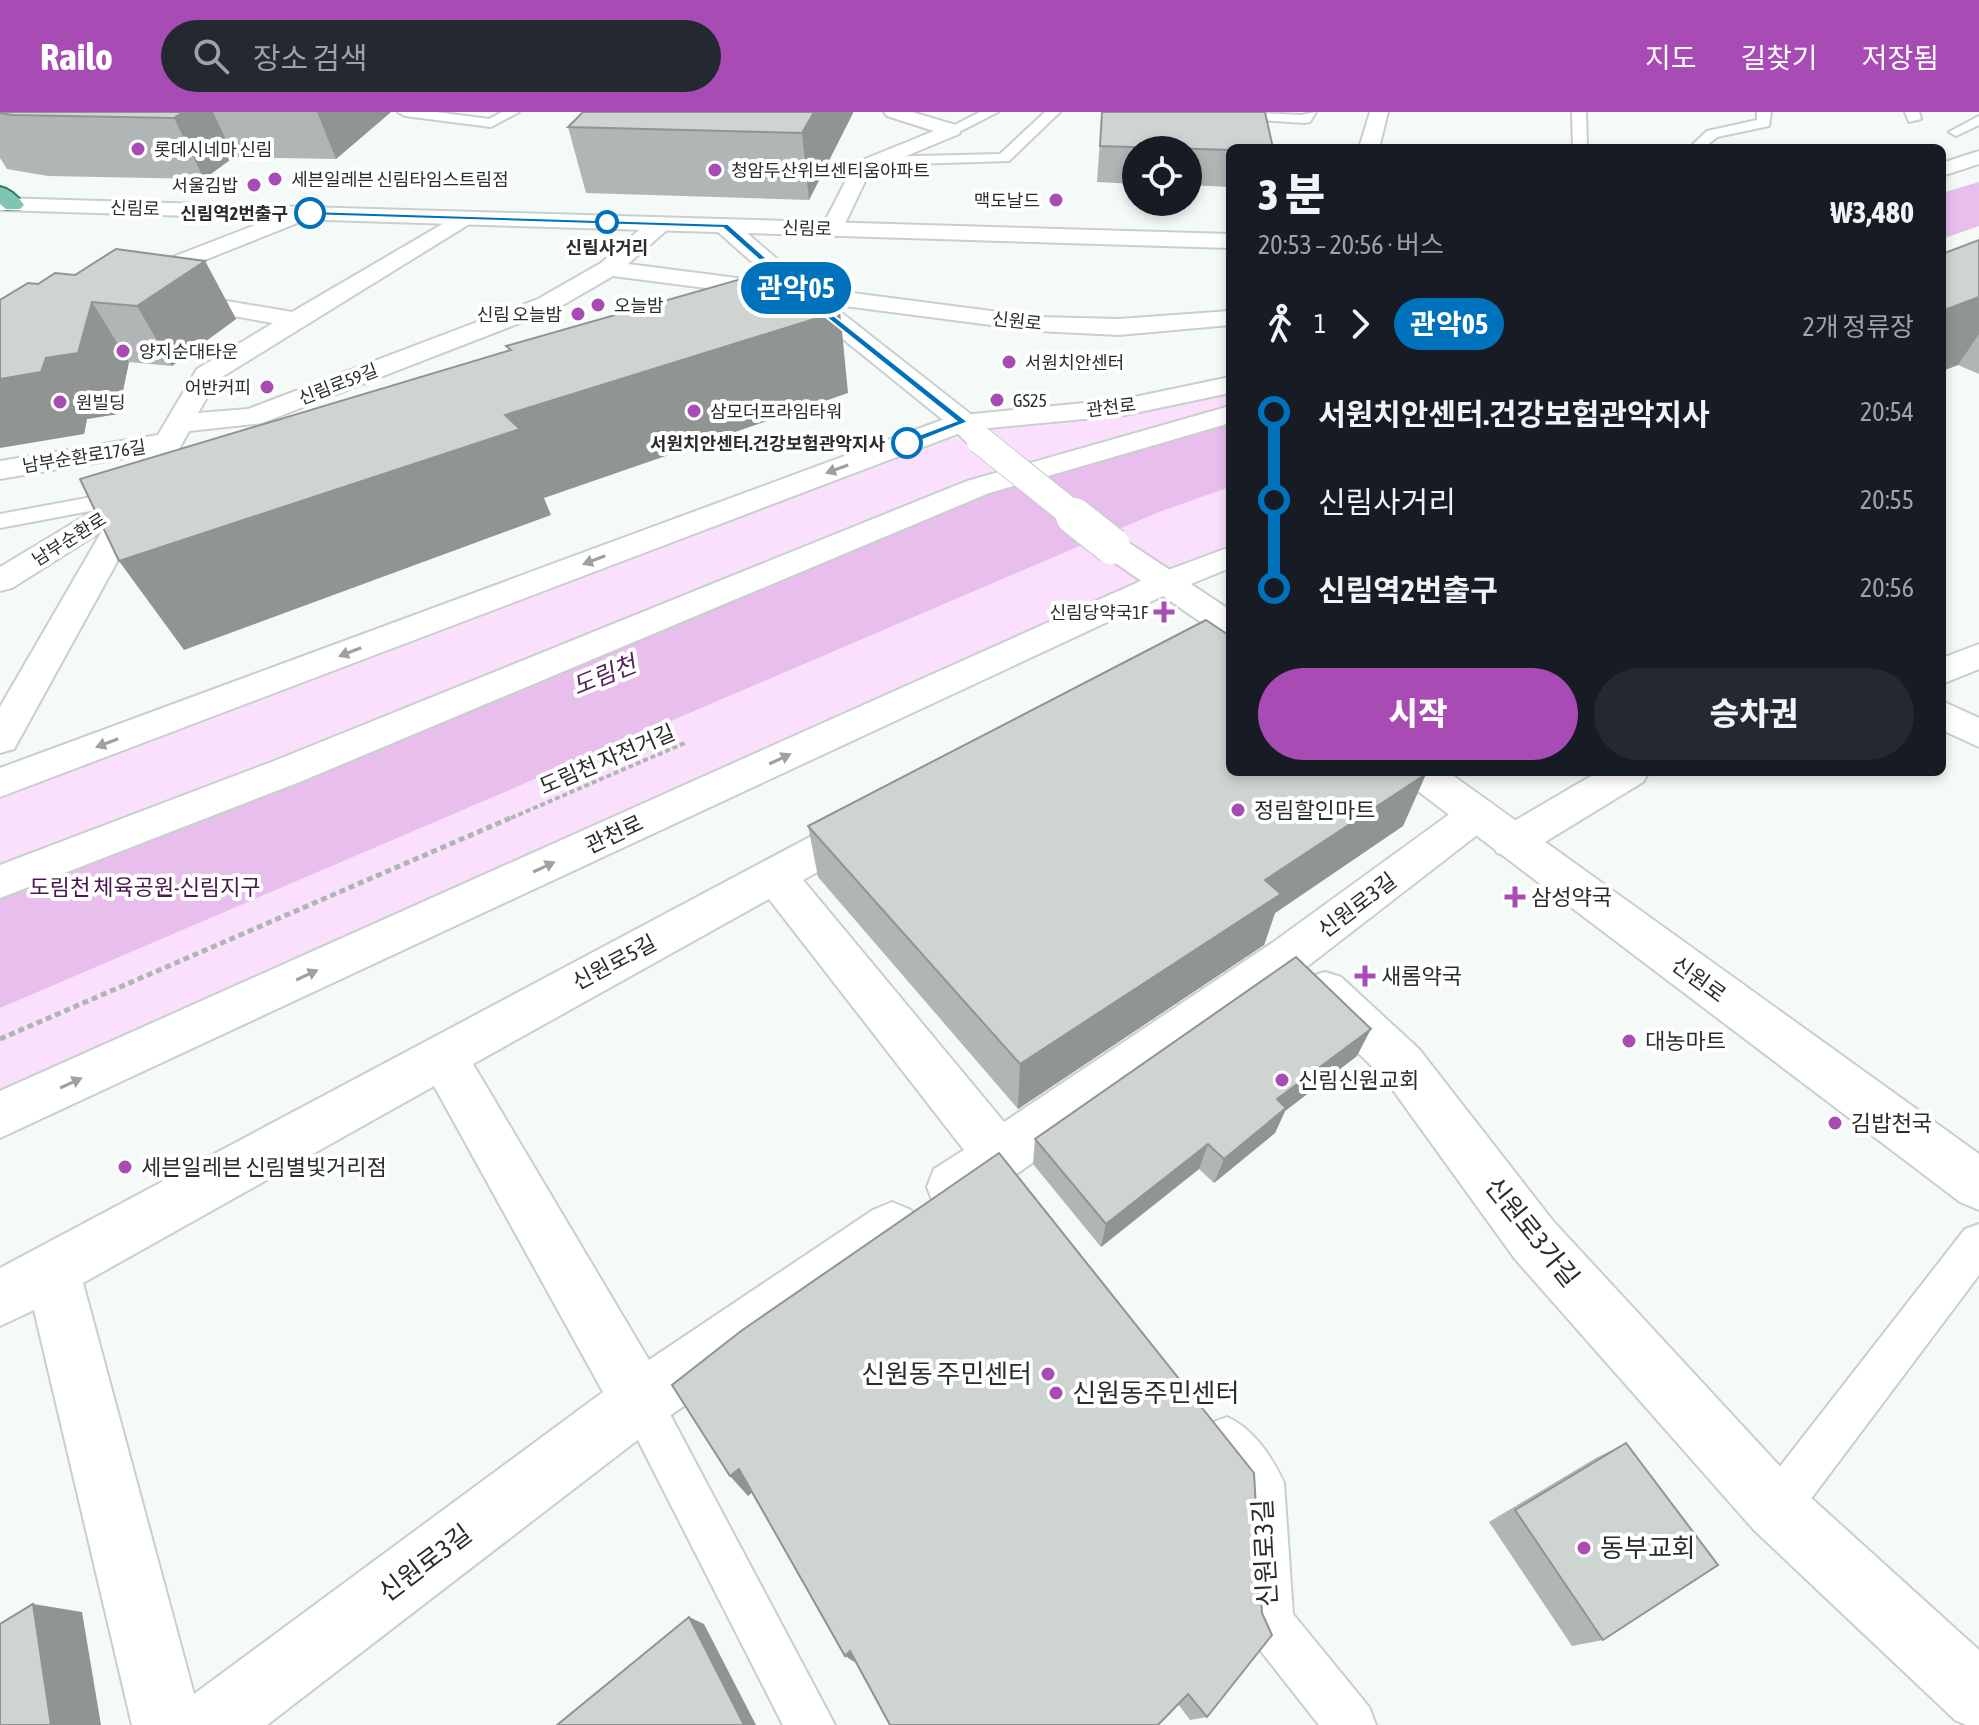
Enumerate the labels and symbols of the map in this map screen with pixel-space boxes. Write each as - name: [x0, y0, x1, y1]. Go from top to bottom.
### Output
- place label: 롯데시네마 신림: [154, 139, 272, 160]
- marker: 롯데시네마 신림: [129, 140, 147, 158]
- place label: 청암두산위브센티움아파트: [731, 160, 930, 181]
- marker: 청암두산위브센티움아파트: [706, 161, 724, 179]
- place label: 세븐일레븐 신림타임스트림점: [291, 169, 509, 190]
- marker: 세븐일레븐 신림타임스트림점: [266, 170, 284, 188]
- place label: 서울김밥: [172, 175, 238, 196]
- marker: 서울김밥: [245, 176, 263, 194]
- place label: 맥도날드: [974, 190, 1040, 211]
- marker: 맥도날드: [1047, 191, 1065, 209]
- street label: 신림로: [110, 197, 160, 219]
- marker: 신림역2번출구: [295, 198, 325, 228]
- place label: 신림역2번출구: [180, 203, 288, 224]
- marker: 신림사거리: [596, 211, 618, 233]
- street label: 신림로: [782, 217, 832, 239]
- place label: 신림사거리: [566, 237, 648, 258]
- line badge: 관악05: [740, 262, 852, 314]
- place label: 오늘밤: [614, 295, 664, 316]
- marker: 오늘밤: [589, 296, 607, 314]
- place label: 신림 오늘밤: [477, 304, 562, 325]
- marker: 신림 오늘밤: [569, 305, 587, 323]
- street label: 신원로: [991, 308, 1043, 334]
- place label: 양지순대타운: [139, 341, 238, 362]
- marker: 양지순대타운: [114, 342, 132, 360]
- place label: 서원치안센터: [1025, 352, 1124, 373]
- marker: 서원치안센터: [1000, 353, 1018, 371]
- street label: 신림로59길: [295, 359, 381, 409]
- place label: 어반커피: [185, 377, 251, 398]
- marker: 어반커피: [258, 378, 276, 396]
- place label: GS25: [1013, 390, 1047, 411]
- marker: GS25: [988, 391, 1006, 409]
- place label: 원빌딩: [76, 392, 126, 413]
- marker: 원빌딩: [51, 393, 69, 411]
- street label: 관천로: [1085, 394, 1137, 420]
- place label: 삼모더프라임타워: [710, 401, 842, 422]
- marker: 삼모더프라임타워: [685, 402, 703, 420]
- marker: 서원치안센터.건강보험관악지사: [892, 428, 922, 458]
- place label: 서원치안센터.건강보험관악지사: [650, 433, 885, 454]
- street label: 남부순환로176길: [21, 436, 147, 476]
- one-way arrow: [825, 463, 849, 476]
- street label: 남부순환로: [28, 508, 110, 570]
- one-way arrow: [582, 554, 606, 567]
- place label: 신림당약국1F: [1049, 602, 1149, 623]
- marker: 신림당약국1F: [1155, 603, 1173, 621]
- one-way arrow: [338, 646, 362, 659]
- water label: 도림천: [568, 649, 642, 700]
- street label: 도림천 자전거길: [535, 719, 679, 799]
- one-way arrow: [95, 737, 119, 750]
- one-way arrow: [769, 752, 792, 765]
- place label: 정림할인마트: [1254, 797, 1375, 823]
- marker: 정림할인마트: [1229, 801, 1247, 819]
- street label: 관천로: [581, 809, 647, 859]
- one-way arrow: [532, 860, 556, 873]
- street label: 신원로3길: [1313, 867, 1401, 943]
- park label: 도림천 체육공원-신림지구: [29, 874, 261, 900]
- place label: 삼성약국: [1531, 884, 1612, 910]
- marker: 삼성약국: [1506, 888, 1524, 906]
- street label: 신원로5길: [568, 929, 660, 995]
- street label: 신원로: [1667, 951, 1731, 1007]
- place label: 새롬약국: [1381, 963, 1462, 989]
- marker: 새롬약국: [1356, 967, 1374, 985]
- one-way arrow: [296, 968, 319, 982]
- place label: 대농마트: [1645, 1028, 1726, 1054]
- marker: 대농마트: [1620, 1032, 1638, 1050]
- place label: 신림신원교회: [1298, 1067, 1419, 1093]
- marker: 신림신원교회: [1273, 1071, 1291, 1089]
- one-way arrow: [59, 1076, 83, 1090]
- place label: 김밥천국: [1851, 1110, 1932, 1136]
- marker: 김밥천국: [1826, 1114, 1844, 1132]
- place label: 세븐일레븐 신림별빛거리점: [141, 1154, 387, 1180]
- marker: 세븐일레븐 신림별빛거리점: [116, 1158, 134, 1176]
- street label: 신원로3가길: [1479, 1171, 1585, 1293]
- place label: 신원동 주민센터: [861, 1359, 1032, 1389]
- marker: 신원동 주민센터: [1039, 1365, 1057, 1383]
- place label: 신원동주민센터: [1072, 1378, 1239, 1408]
- marker: 신원동주민센터: [1047, 1384, 1065, 1402]
- street label: 신원로3길: [1247, 1498, 1283, 1608]
- street label: 신원로3길: [373, 1519, 477, 1607]
- place label: 동부교회: [1600, 1533, 1696, 1563]
- marker: 동부교회: [1575, 1539, 1593, 1557]

